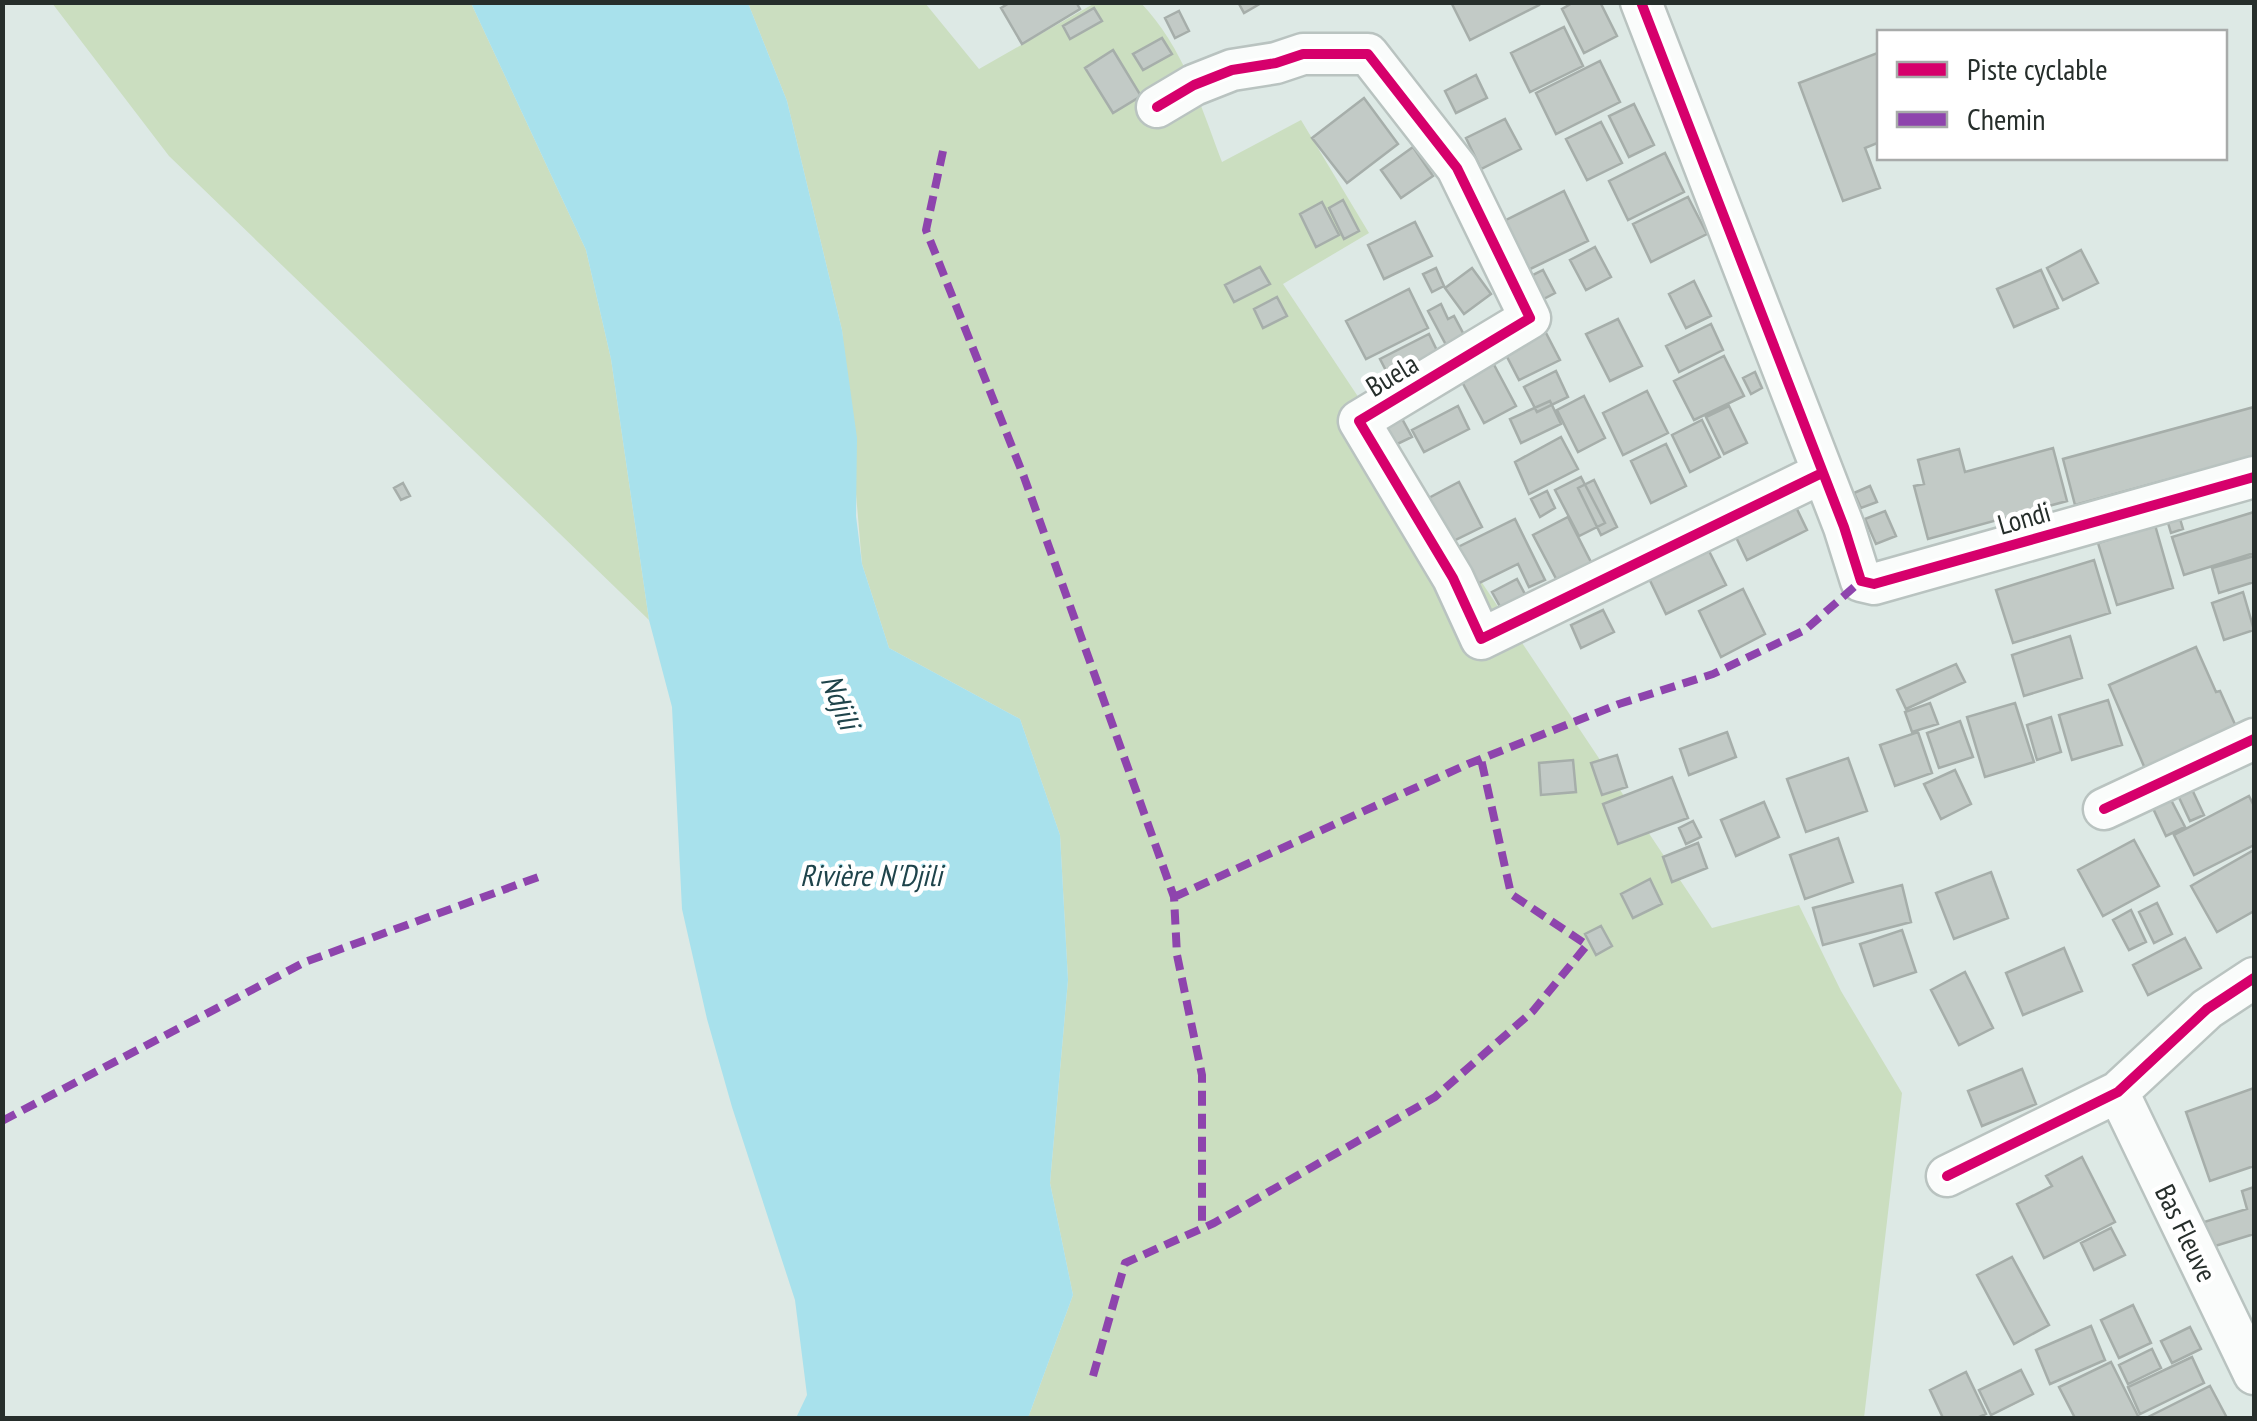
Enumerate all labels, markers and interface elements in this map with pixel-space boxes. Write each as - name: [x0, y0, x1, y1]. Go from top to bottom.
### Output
- legend: [1877, 30, 2227, 160]
- text: Piste cyclable: [1967, 49, 2108, 88]
- text: Chemin: [1967, 99, 2046, 138]
- street label: Buela: [1359, 345, 1425, 405]
- street label: Londi: [1993, 492, 2054, 543]
- water label: Ndjili: [813, 668, 871, 738]
- water label: Rivière N'Djili: [800, 855, 946, 894]
- street label: Bas Fleuve: [2147, 1178, 2226, 1288]

